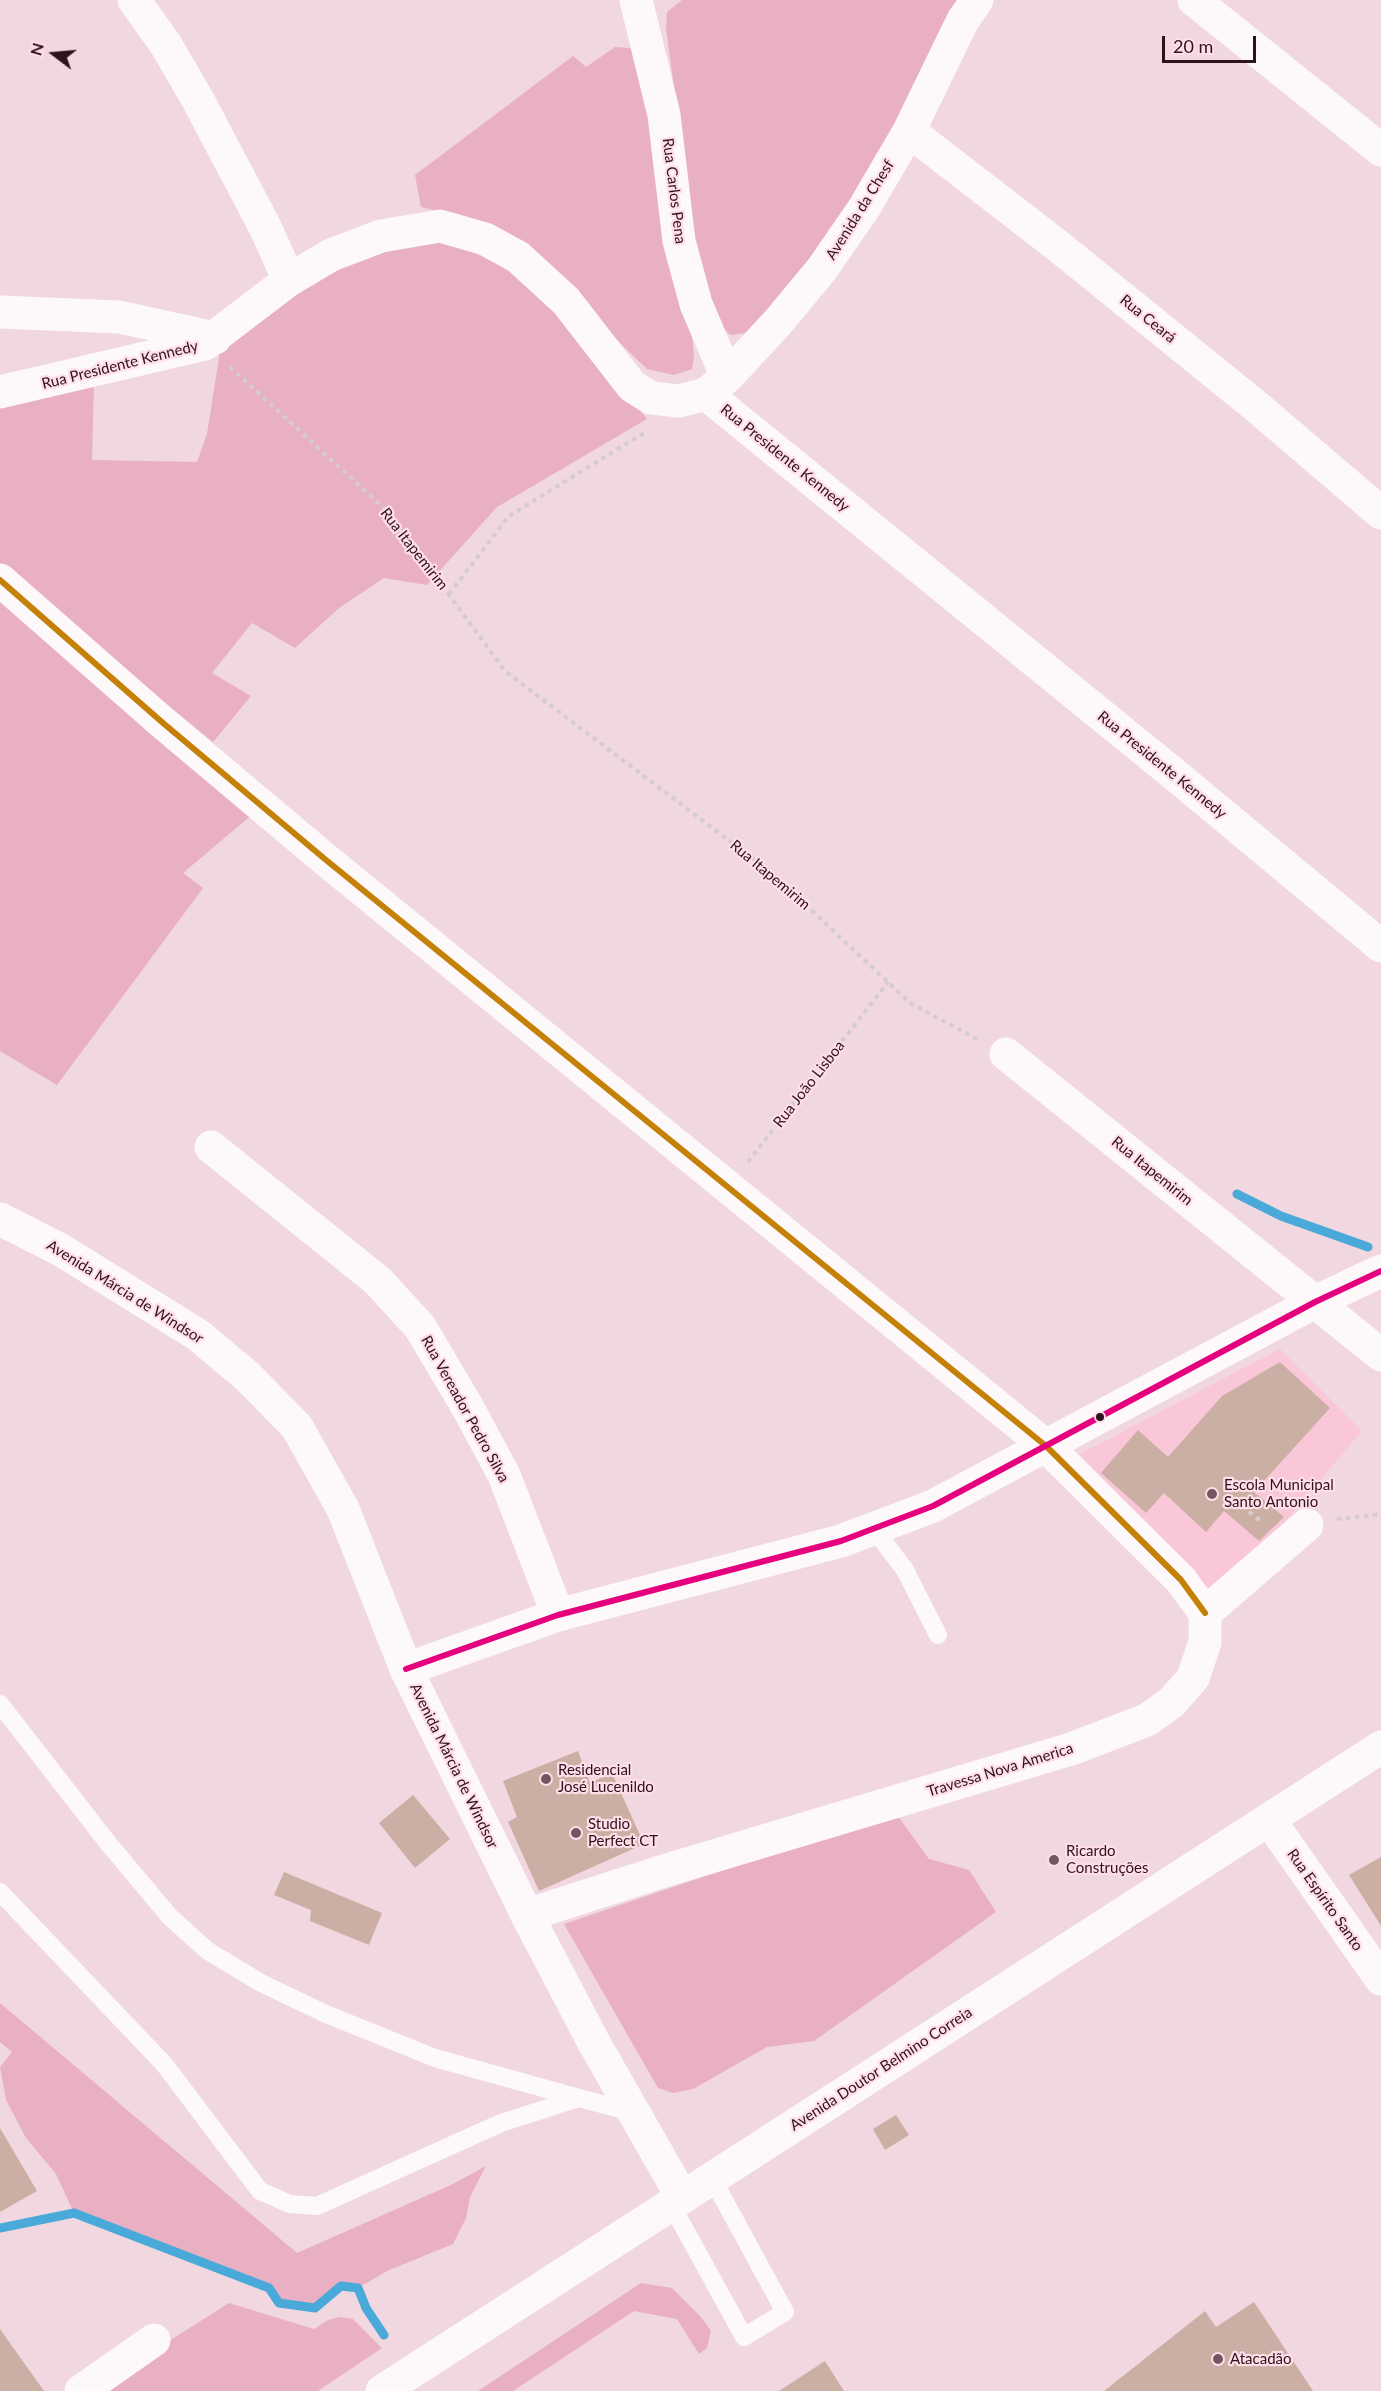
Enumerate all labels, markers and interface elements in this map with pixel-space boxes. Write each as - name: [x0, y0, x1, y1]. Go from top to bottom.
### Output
- north arrow: [24, 24, 84, 84]
- scale bar: [1165, 24, 1260, 62]
- text: 20 m: [1173, 35, 1213, 57]
- text: N: [25, 40, 47, 57]
- street label: Rua Carlos Pena: [659, 137, 689, 245]
- street label: Avenida da Chesf: [822, 157, 898, 263]
- street label: Rua Ceará: [1116, 291, 1180, 347]
- street label: Rua Presidente Kennedy: [40, 337, 200, 393]
- street label: Rua Presidente Kennedy: [717, 400, 853, 516]
- street label: Rua Itapemirim: [376, 504, 452, 594]
- street label: Rua Presidente Kennedy: [1094, 707, 1230, 823]
- street label: Rua Itapemirim: [726, 836, 814, 914]
- street label: Rua João Lisboa: [770, 1037, 848, 1131]
- street label: Rua Itapemirim: [1108, 1133, 1196, 1209]
- street label: Avenida Márcia de Windsor: [43, 1236, 207, 1348]
- street label: Rua Vereador Pedro Silva: [417, 1332, 513, 1486]
- unlabelled marker: [1094, 1411, 1106, 1423]
- place label: Escola Municipal Santo Antonio: [1224, 1476, 1334, 1511]
- marker: Escola Municipal Santo Antonio: [1205, 1487, 1219, 1501]
- street label: Avenida Márcia de Windsor: [406, 1680, 502, 1852]
- street label: Travessa Nova America: [925, 1739, 1075, 1801]
- place label: Residencial José Lucenildo: [558, 1761, 654, 1796]
- marker: Residencial José Lucenildo: [539, 1772, 553, 1786]
- place label: Studio Perfect CT: [588, 1815, 658, 1850]
- marker: Studio Perfect CT: [569, 1826, 583, 1840]
- place label: Ricardo Construções: [1066, 1842, 1148, 1877]
- street label: Rua Espírito Santo: [1283, 1846, 1367, 1954]
- marker: Ricardo Construções: [1047, 1853, 1061, 1867]
- street label: Avenida Doutor Belmino Correia: [787, 2003, 975, 2135]
- place label: Atacadão: [1230, 2350, 1292, 2368]
- marker: Atacadão: [1211, 2352, 1225, 2366]

